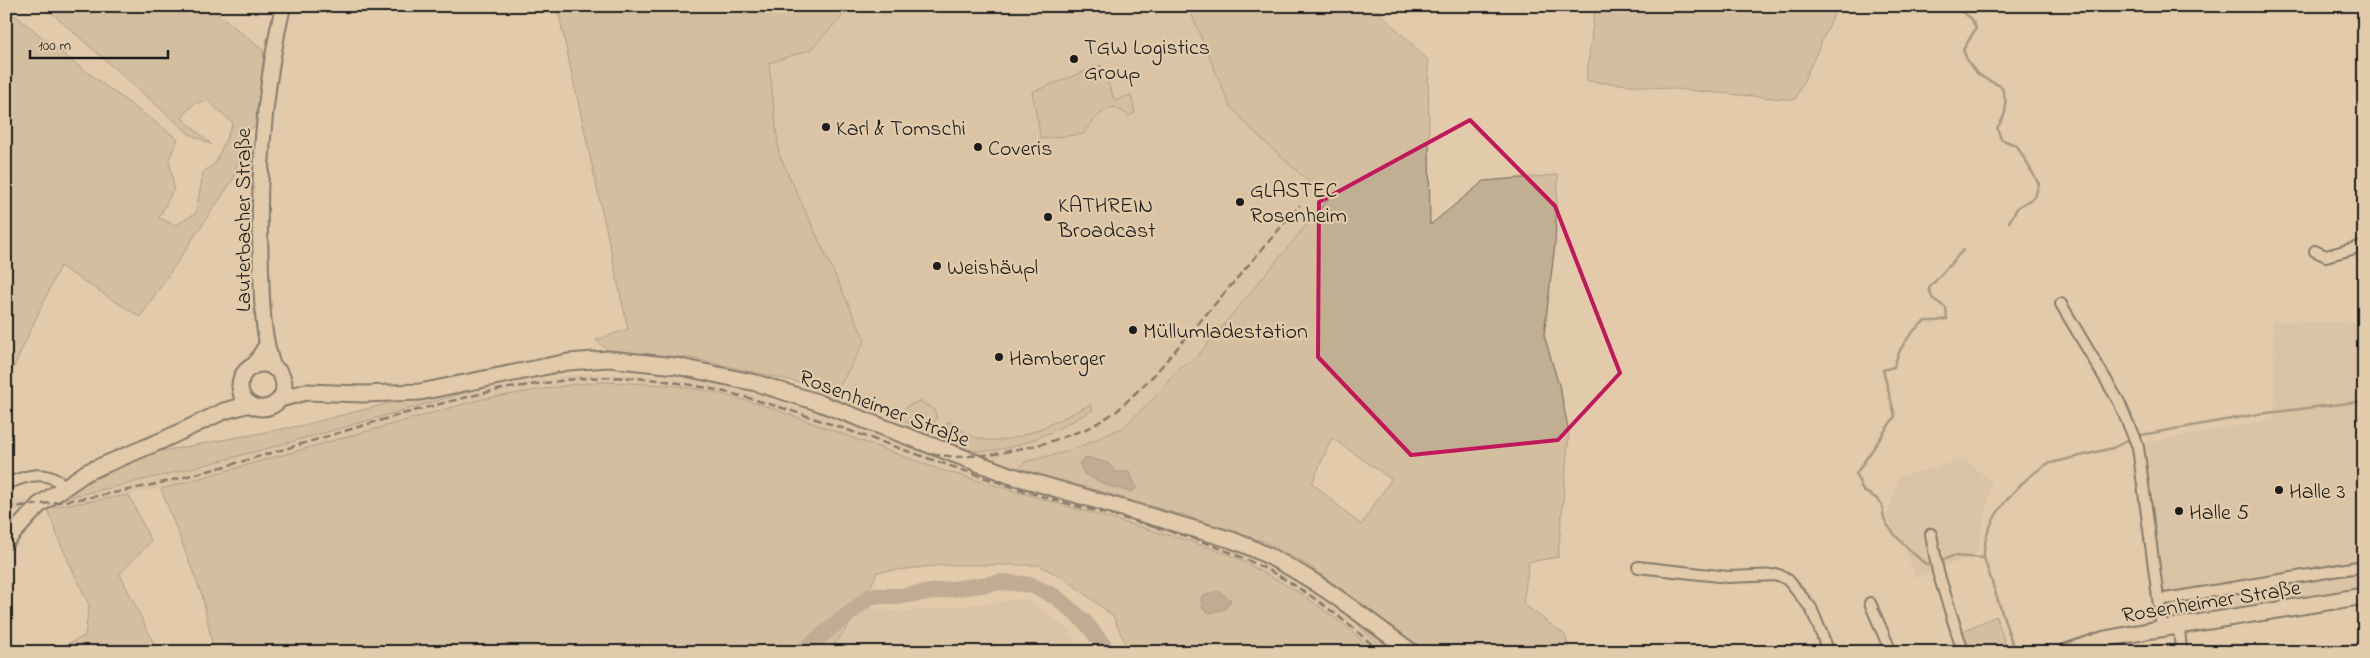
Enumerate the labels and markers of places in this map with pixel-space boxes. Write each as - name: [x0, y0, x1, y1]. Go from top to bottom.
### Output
- place label: TGW Logistics Group: [1084, 33, 1210, 90]
- marker: TGW Logistics Group: [1068, 53, 1080, 65]
- place label: Karl & Tomschi: [836, 114, 966, 146]
- marker: Karl & Tomschi: [820, 121, 832, 133]
- place label: Coveris: [988, 134, 1053, 166]
- marker: Coveris: [972, 141, 984, 153]
- place label: GLASTEC Rosenheim: [1250, 176, 1347, 233]
- place label: KATHREIN Broadcast: [1057, 191, 1156, 248]
- marker: GLASTEC Rosenheim: [1234, 196, 1246, 208]
- marker: KATHREIN Broadcast: [1042, 211, 1054, 223]
- place label: Weishäupl: [947, 253, 1038, 285]
- marker: Weishäupl: [931, 260, 943, 272]
- place label: Müllumladestation: [1143, 317, 1308, 349]
- marker: Müllumladestation: [1127, 324, 1139, 336]
- place label: Hamberger: [1009, 344, 1106, 377]
- marker: Hamberger: [993, 351, 1005, 363]
- place label: Halle 3: [2289, 477, 2346, 509]
- marker: Halle 3: [2273, 484, 2285, 496]
- place label: Halle 5: [2189, 498, 2249, 530]
- marker: Halle 5: [2173, 505, 2185, 517]

